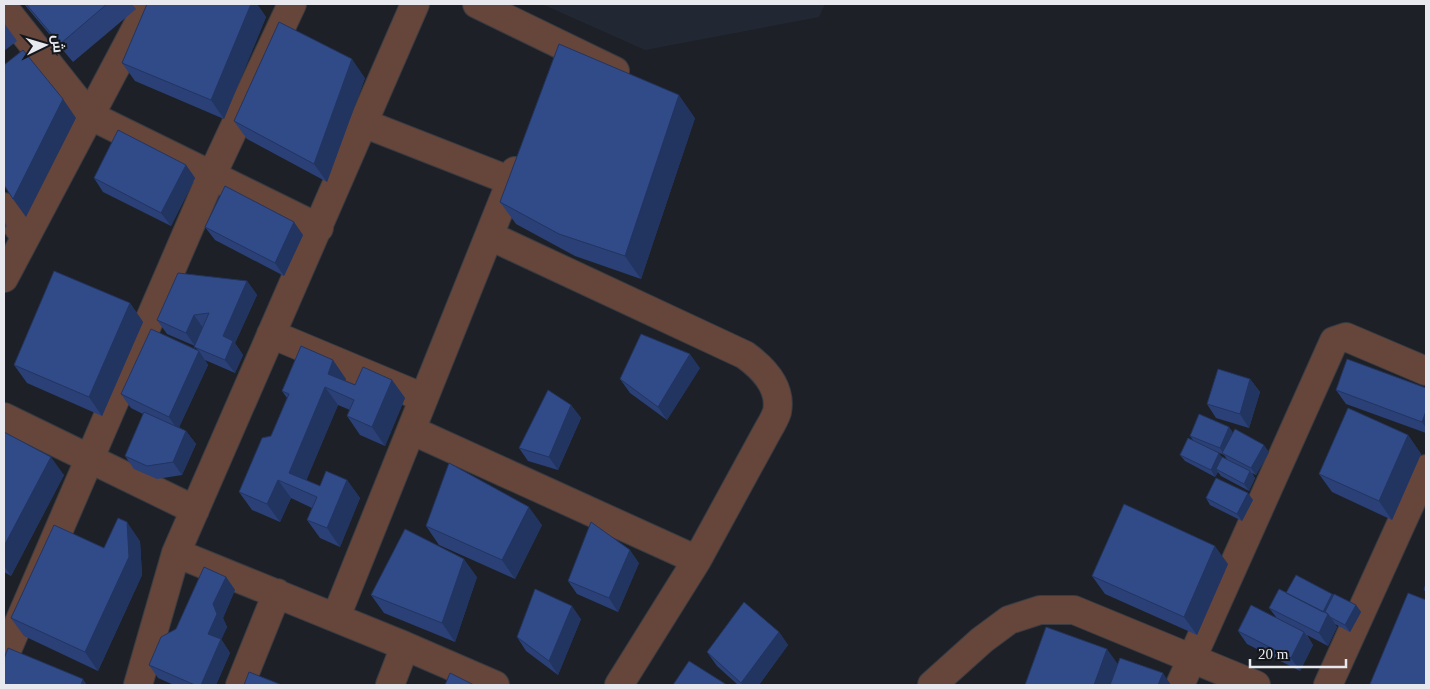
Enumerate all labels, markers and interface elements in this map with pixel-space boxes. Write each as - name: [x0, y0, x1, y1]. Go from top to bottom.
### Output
- north arrow: [20, 20, 70, 70]
- text: ش: [48, 34, 67, 54]
- scale bar: [1250, 636, 1346, 668]
- text: 20 m: [1258, 646, 1289, 662]

